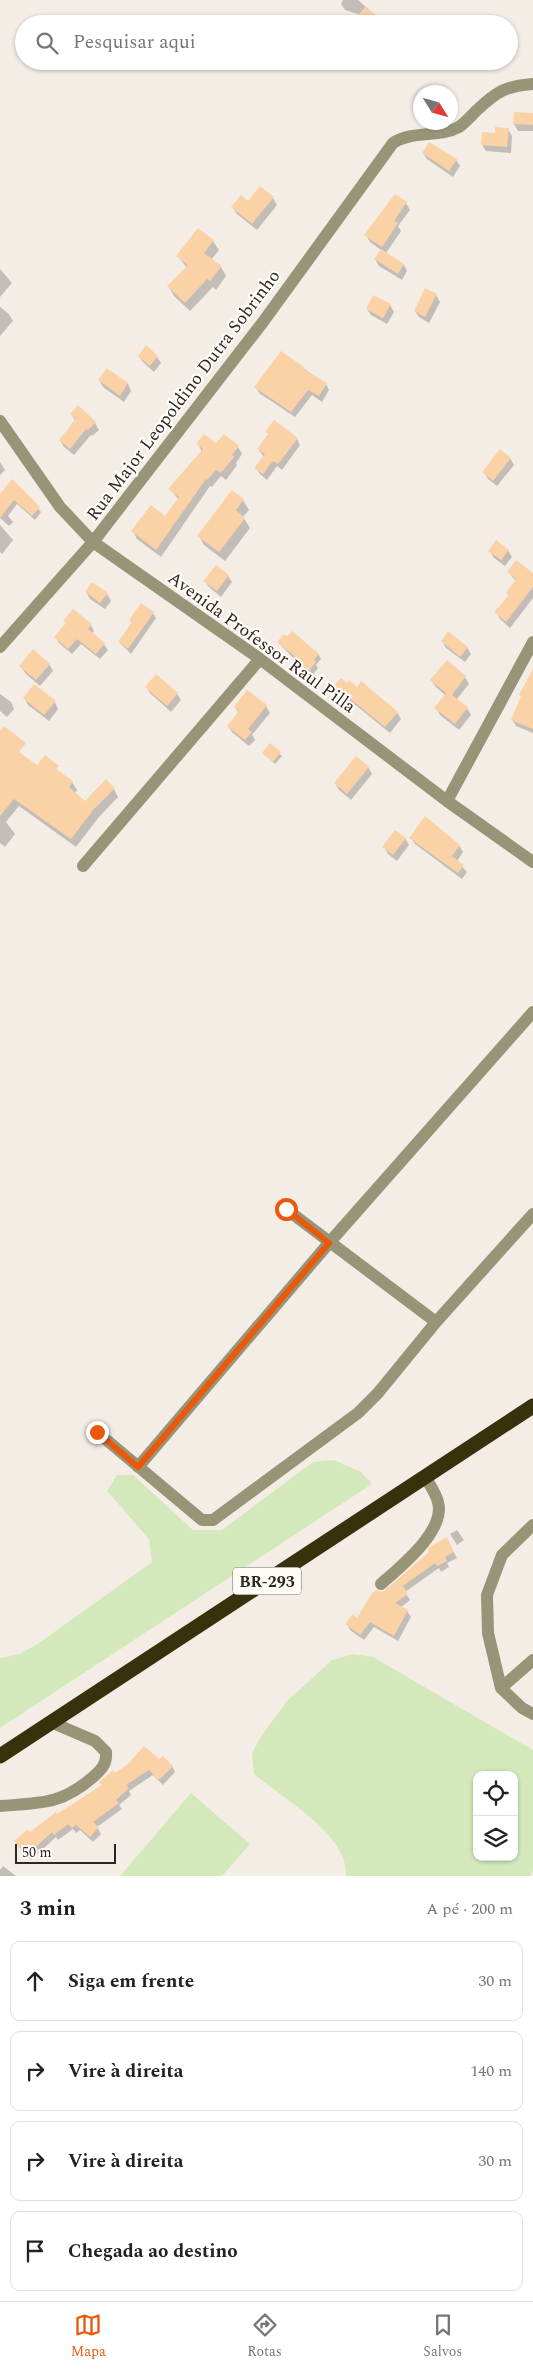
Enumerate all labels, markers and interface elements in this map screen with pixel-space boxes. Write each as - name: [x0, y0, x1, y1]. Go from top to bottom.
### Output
- search box: [15, 15, 518, 70]
- text: Pesquisar aqui: [73, 28, 196, 57]
- icon: search: [33, 29, 61, 57]
- north arrow: [413, 85, 458, 130]
- street label: Rua Major Leopoldino Dutra Sobrinho: [80, 264, 287, 526]
- street label: Avenida Professor Raul Pilla: [162, 565, 361, 720]
- route start: [275, 1198, 298, 1221]
- route end: [86, 1421, 109, 1444]
- road number: BR-293: [233, 1568, 301, 1594]
- map controls: [473, 1771, 518, 1861]
- button: locate: [473, 1771, 518, 1816]
- button: layers: [473, 1816, 518, 1861]
- scale bar: [15, 1841, 116, 1864]
- text: 50 m: [22, 1842, 52, 1863]
- text: 3 min: [20, 1893, 76, 1925]
- text: A pé · 200 m: [426, 1897, 513, 1921]
- icon: ahead: [21, 1967, 49, 1995]
- text: Siga em frente: [68, 1967, 194, 1996]
- text: 30 m: [478, 1969, 512, 1993]
- icon: right: [21, 2057, 49, 2085]
- text: Vire à direita: [68, 2057, 184, 2086]
- text: 140 m: [470, 2059, 512, 2083]
- icon: right: [21, 2147, 49, 2175]
- text: Vire à direita: [68, 2147, 184, 2176]
- text: 30 m: [478, 2149, 512, 2173]
- icon: arrive: [21, 2237, 49, 2265]
- text: Chegada ao destino: [68, 2237, 238, 2266]
- tab: Mapa: [71, 2311, 106, 2362]
- tab: Rotas: [247, 2311, 282, 2362]
- tab: Salvos: [423, 2311, 462, 2362]

